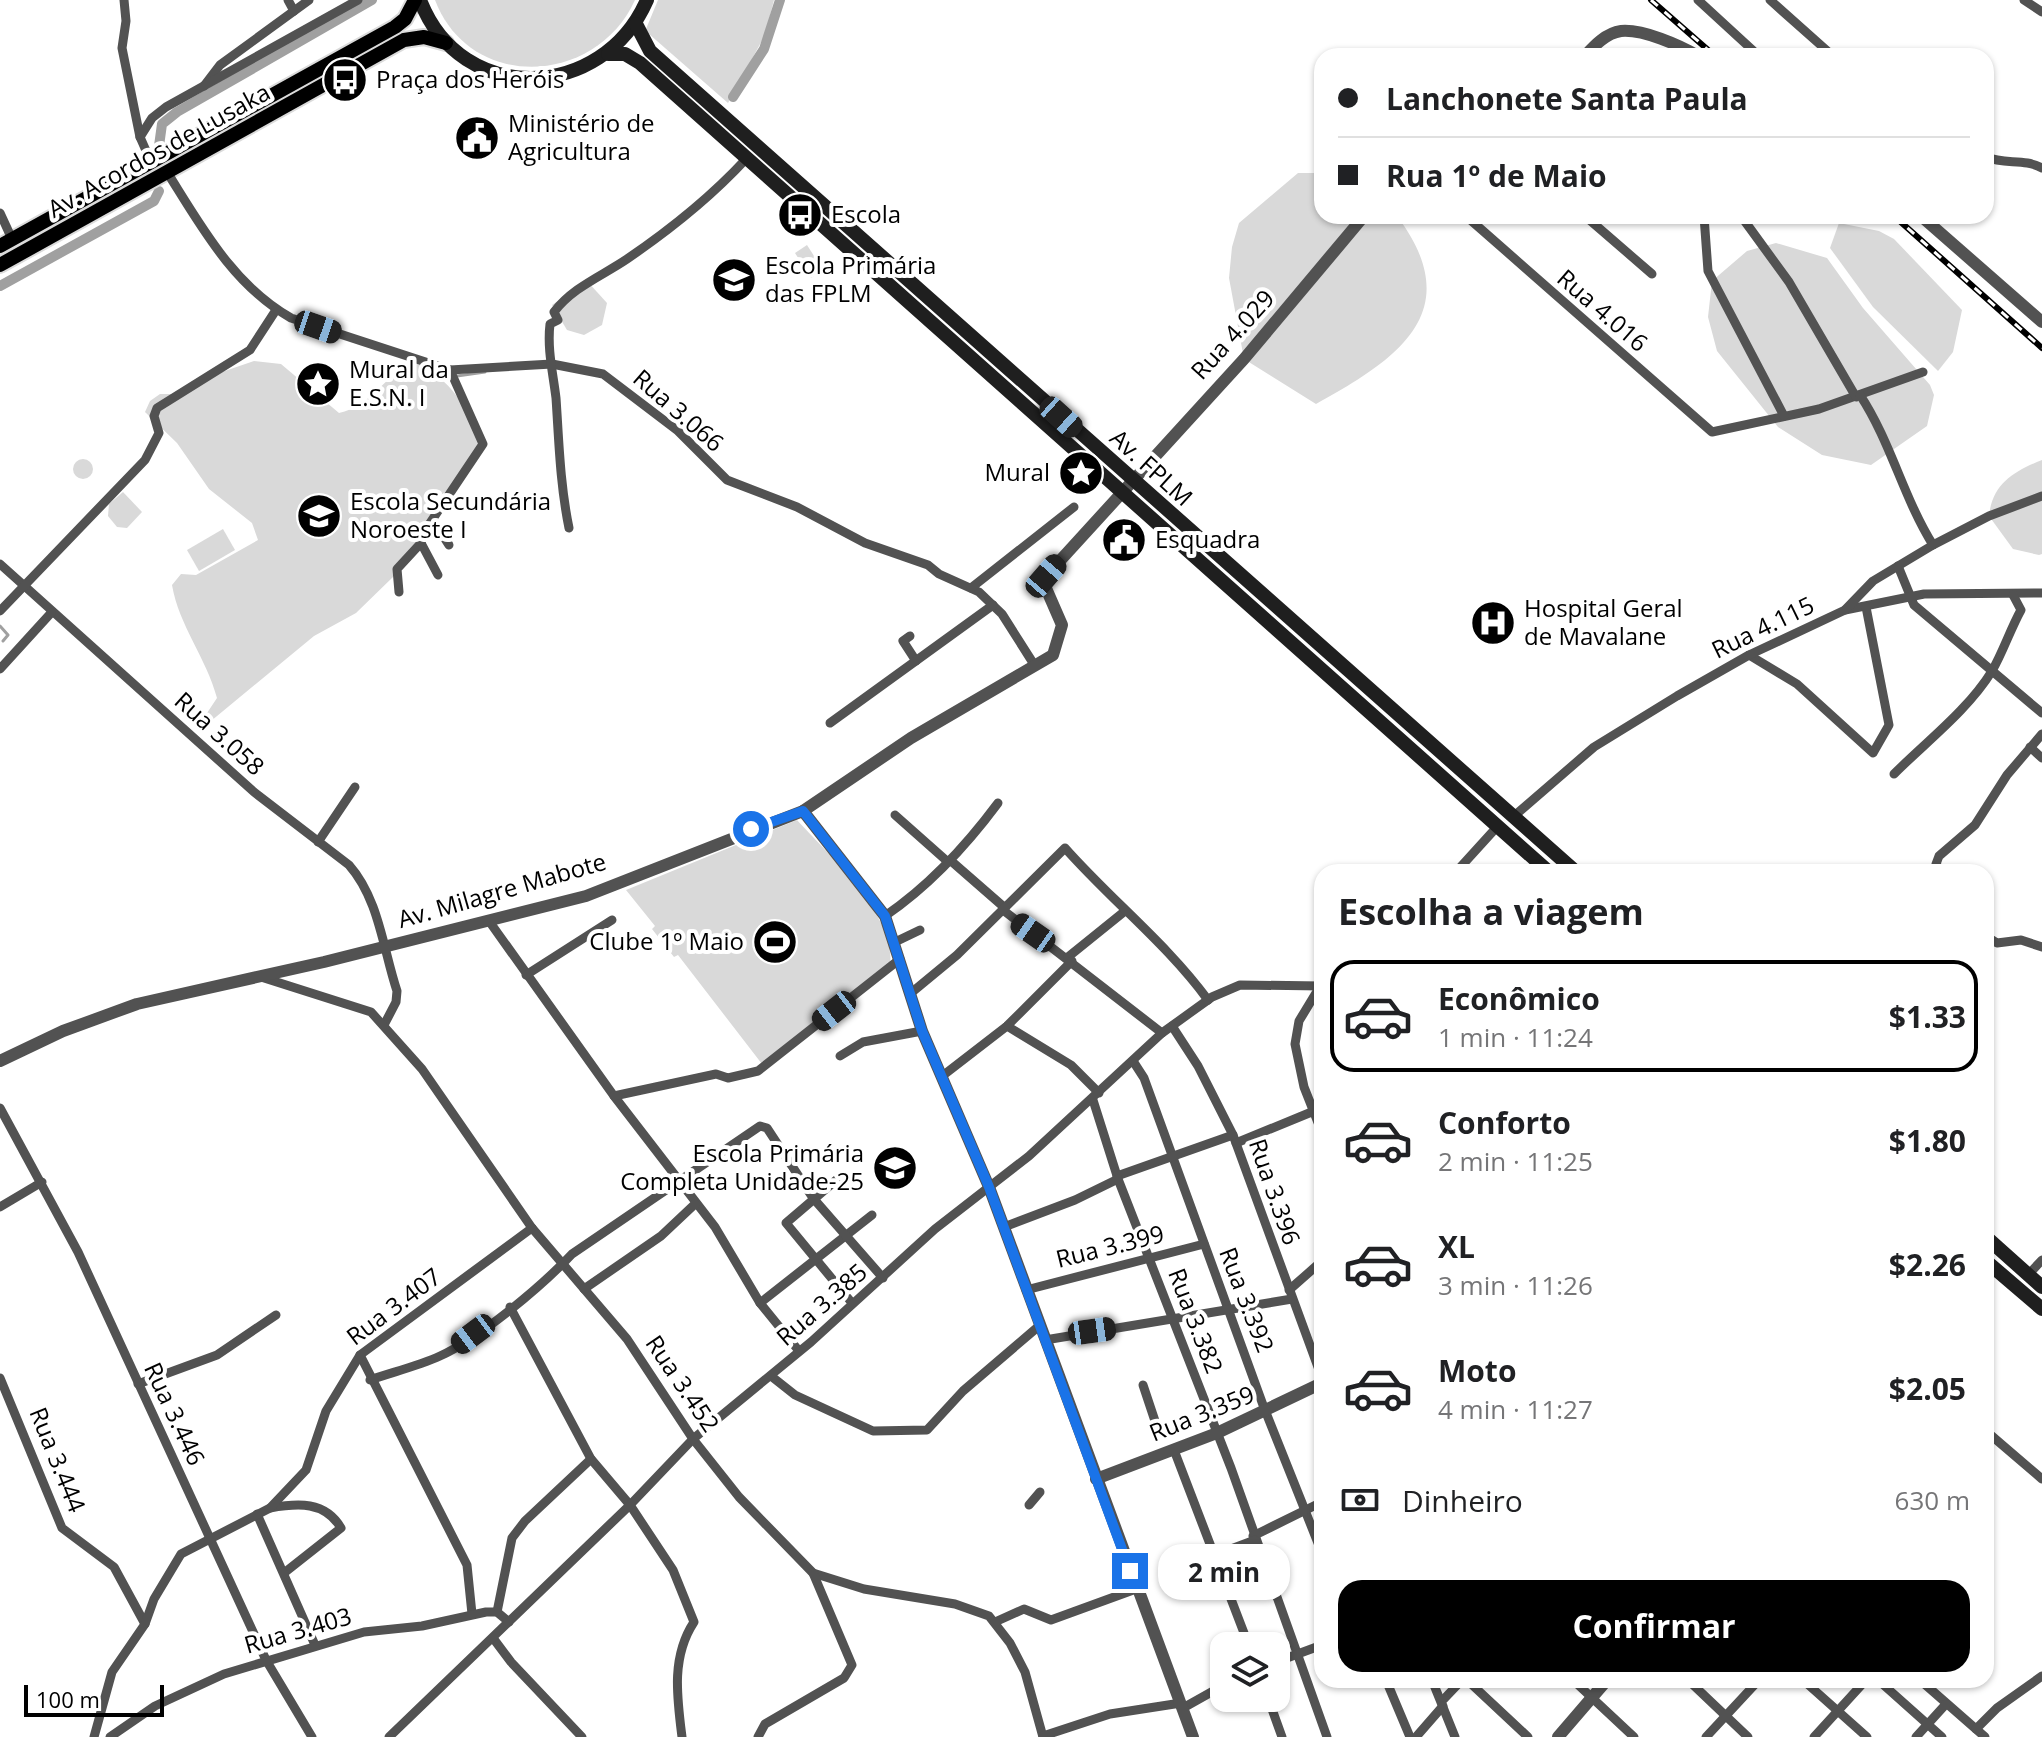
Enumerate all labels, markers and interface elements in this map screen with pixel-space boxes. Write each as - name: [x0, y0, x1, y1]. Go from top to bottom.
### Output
- bus stop icon: Praça dos Heróis: [321, 56, 369, 104]
- place label: Praça dos Heróis: [376, 62, 564, 95]
- street label: Av. Acordos de Lusaka: [41, 75, 276, 225]
- text: Lanchonete Santa Paula: [1386, 78, 1748, 119]
- place label: Ministério de Agricultura: [508, 106, 655, 167]
- public building icon: Ministério de Agricultura: [453, 114, 501, 162]
- text: Rua 1º de Maio: [1386, 155, 1607, 196]
- bus stop icon: Escola: [776, 191, 824, 239]
- place label: Escola: [831, 197, 901, 230]
- place label: Escola Primária das FPLM: [765, 248, 936, 309]
- school or university icon: Escola Primária das FPLM: [710, 256, 758, 304]
- street label: Rua 4.016: [1551, 261, 1655, 359]
- street label: Rua 4.029: [1183, 282, 1281, 386]
- car: [291, 308, 345, 346]
- place label: Mural da E.S.N. I: [349, 352, 449, 413]
- place icon: Mural da E.S.N. I: [294, 360, 342, 408]
- street label: Rua 3.066: [627, 361, 731, 459]
- car: [1035, 392, 1087, 442]
- street label: Av. FPLM: [1104, 421, 1200, 513]
- place icon: Mural: [1057, 449, 1105, 497]
- place label: Mural: [984, 455, 1050, 488]
- place label: Escola Secundária Noroeste I: [350, 484, 551, 545]
- school or university icon: Escola Secundária Noroeste I: [295, 492, 343, 540]
- public building icon: Esquadra: [1100, 516, 1148, 564]
- place label: Esquadra: [1155, 522, 1260, 555]
- car: [1021, 550, 1071, 602]
- street label: Rua 4.115: [1706, 588, 1819, 666]
- place label: Hospital Geral de Mavalane: [1524, 591, 1683, 652]
- hospital icon: Hospital Geral de Mavalane: [1469, 599, 1517, 647]
- street label: Rua 3.058: [168, 684, 272, 782]
- route start: [733, 811, 769, 847]
- street label: Av. Milagre Mabote: [394, 844, 610, 935]
- text: Escolha a viagem: [1338, 887, 1644, 936]
- car: [1006, 909, 1060, 957]
- sports icon: Clube 1º Maio: [751, 918, 799, 966]
- place label: Clube 1º Maio: [589, 924, 744, 957]
- text: Econômico: [1438, 978, 1600, 1019]
- icon: car: [1342, 980, 1414, 1052]
- car: [808, 987, 860, 1035]
- text: $1.33: [1889, 996, 1966, 1037]
- text: 1 min · 11:24: [1438, 1019, 1593, 1055]
- text: Conforto: [1438, 1102, 1571, 1143]
- icon: car: [1342, 1104, 1414, 1176]
- text: $1.80: [1889, 1120, 1966, 1161]
- street label: Rua 3.396: [1242, 1134, 1309, 1249]
- place label: Escola Primária Completa Unidade-25: [620, 1136, 864, 1197]
- text: 2 min · 11:25: [1438, 1143, 1593, 1179]
- school or university icon: Escola Primária Completa Unidade-25: [871, 1144, 919, 1192]
- street label: Rua 3.399: [1052, 1216, 1167, 1275]
- text: XL: [1438, 1226, 1475, 1267]
- icon: car: [1342, 1228, 1414, 1300]
- street label: Rua 3.392: [1212, 1242, 1283, 1357]
- text: $2.26: [1889, 1244, 1966, 1285]
- street label: Rua 3.385: [769, 1255, 873, 1353]
- street label: Rua 3.407: [339, 1259, 447, 1352]
- street label: Rua 3.382: [1161, 1263, 1232, 1378]
- text: 3 min · 11:26: [1438, 1267, 1593, 1303]
- car: [447, 1310, 499, 1358]
- car: [1067, 1316, 1117, 1346]
- street label: Rua 3.452: [639, 1328, 728, 1438]
- text: Moto: [1438, 1350, 1516, 1391]
- icon: car: [1342, 1352, 1414, 1424]
- street label: Rua 3.446: [137, 1356, 214, 1470]
- text: $2.05: [1889, 1368, 1966, 1409]
- street label: Rua 3.359: [1144, 1377, 1259, 1449]
- text: 4 min · 11:27: [1438, 1391, 1593, 1427]
- street label: Rua 3.444: [22, 1402, 94, 1517]
- icon: cash: [1338, 1478, 1382, 1522]
- text: Dinheiro: [1402, 1480, 1523, 1521]
- text: 630 m: [1895, 1482, 1970, 1518]
- callout: 2 min: [1158, 1543, 1290, 1599]
- route end: [1112, 1553, 1148, 1589]
- text: 2 min: [1188, 1554, 1260, 1590]
- button: Confirmar: [1338, 1580, 1970, 1672]
- street label: Rua 3.403: [240, 1598, 355, 1661]
- map controls: [1210, 1632, 1290, 1712]
- button: layers: [1210, 1632, 1290, 1712]
- scale bar: [24, 1681, 164, 1717]
- text: 100 m: [36, 1684, 100, 1714]

